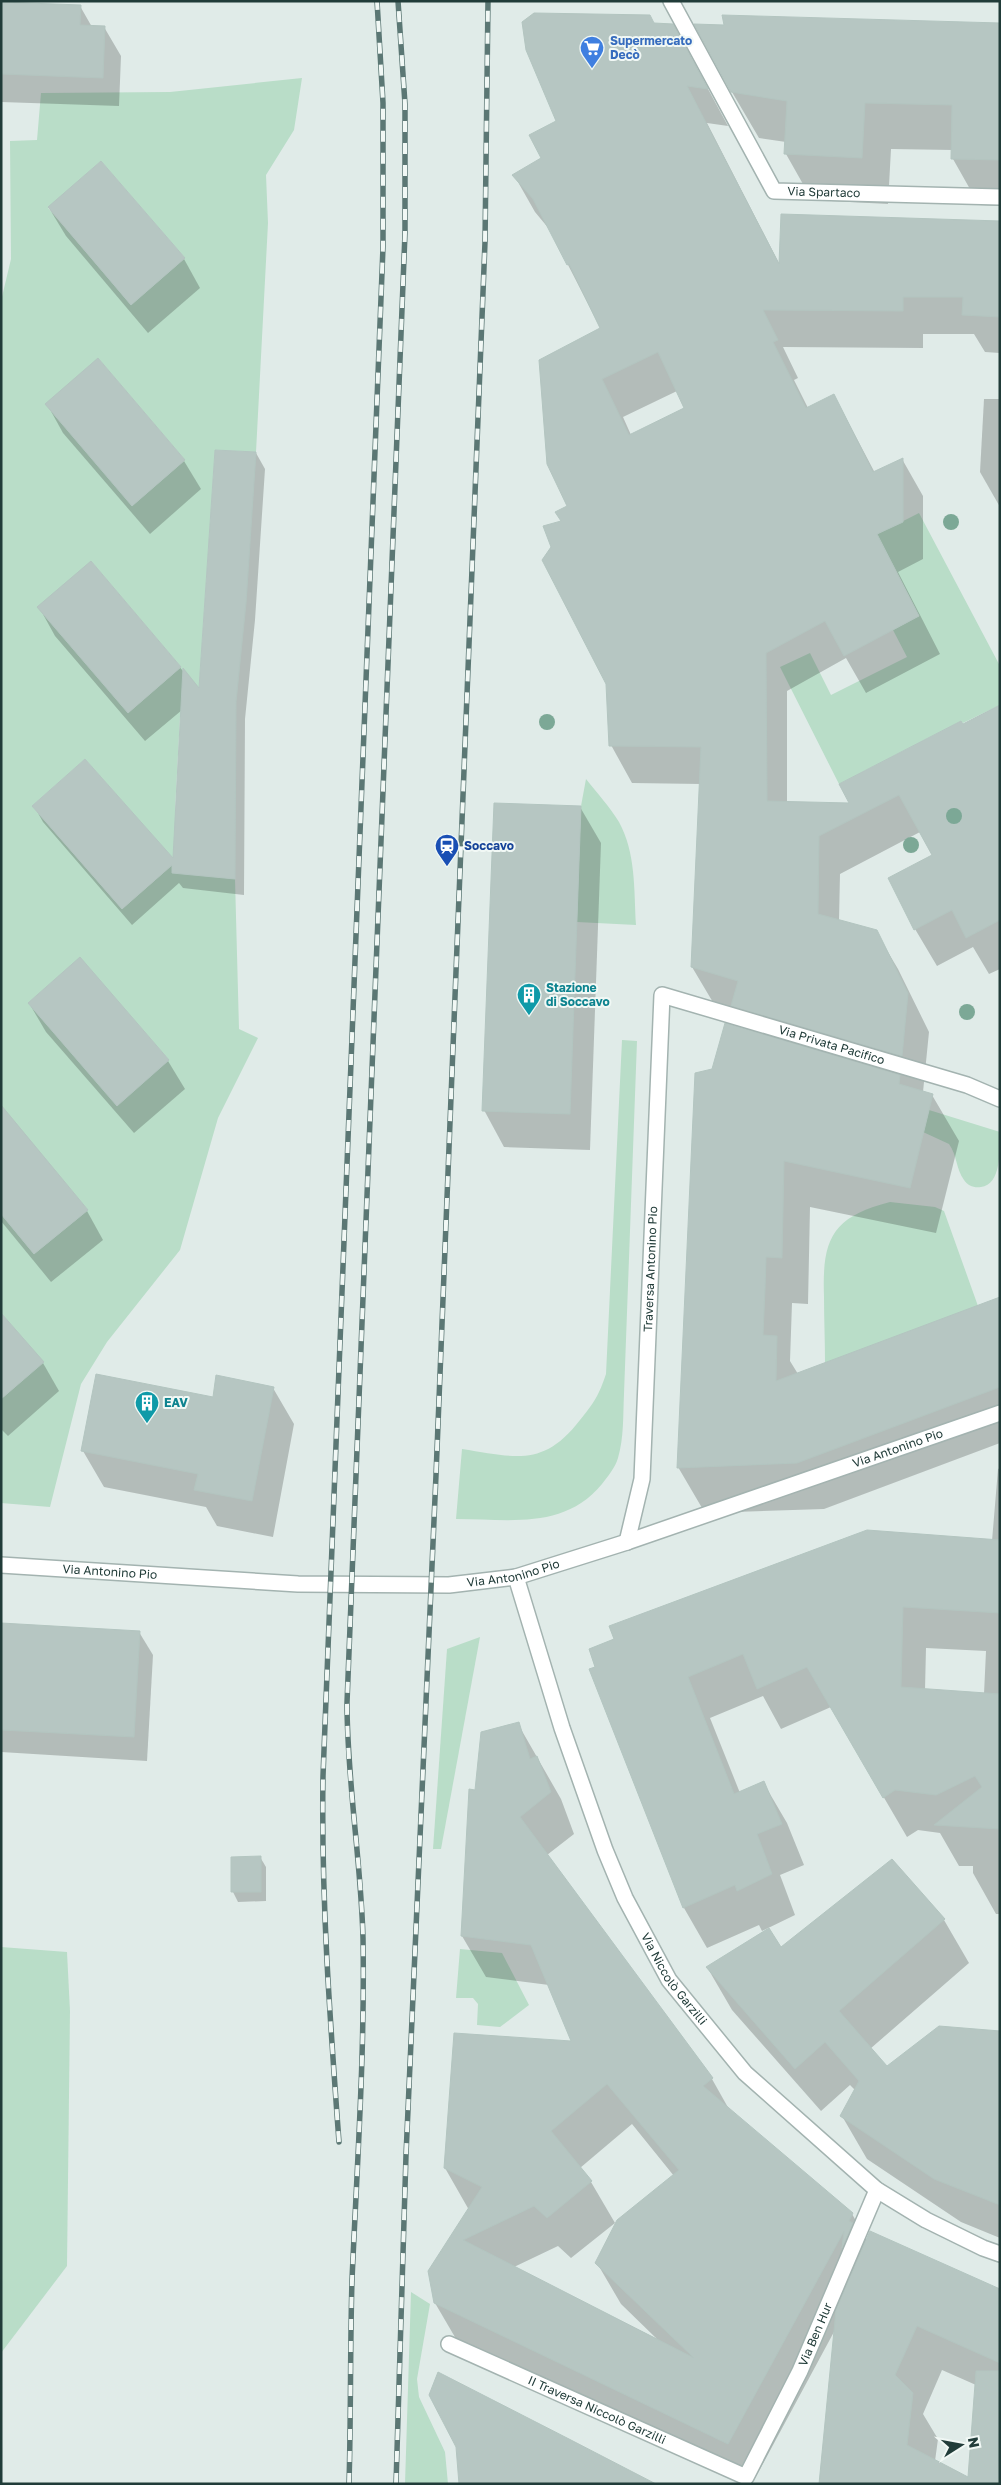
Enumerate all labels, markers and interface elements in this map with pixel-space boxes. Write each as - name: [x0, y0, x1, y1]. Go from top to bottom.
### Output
- place label: Supermercato Decò: [610, 33, 692, 62]
- supermarket icon: Supermercato Decò: [579, 35, 605, 69]
- street label: Via Spartaco: [787, 183, 861, 200]
- station icon: Soccavo: [434, 833, 460, 867]
- place label: Soccavo: [464, 838, 514, 853]
- place label: Stazione di Soccavo: [546, 980, 610, 1009]
- building icon: Stazione di Soccavo: [516, 982, 542, 1016]
- street label: Via Privata Pacifico: [777, 1022, 887, 1067]
- street label: Traversa Antonino Pio: [640, 1206, 660, 1332]
- building icon: EAV: [134, 1390, 160, 1424]
- place label: EAV: [164, 1395, 188, 1410]
- street label: Via Antonino Pio: [850, 1425, 945, 1470]
- street label: Via Antonino Pio: [466, 1556, 561, 1590]
- street label: Via Antonino Pio: [62, 1561, 158, 1582]
- street label: Via Niccolò Garzilli: [638, 1930, 710, 2028]
- street label: Via Ben Hur: [795, 2300, 835, 2368]
- street label: II Traversa Niccolò Garzilli: [526, 2372, 668, 2447]
- north arrow: [936, 2420, 986, 2470]
- text: N: [965, 2436, 984, 2449]

